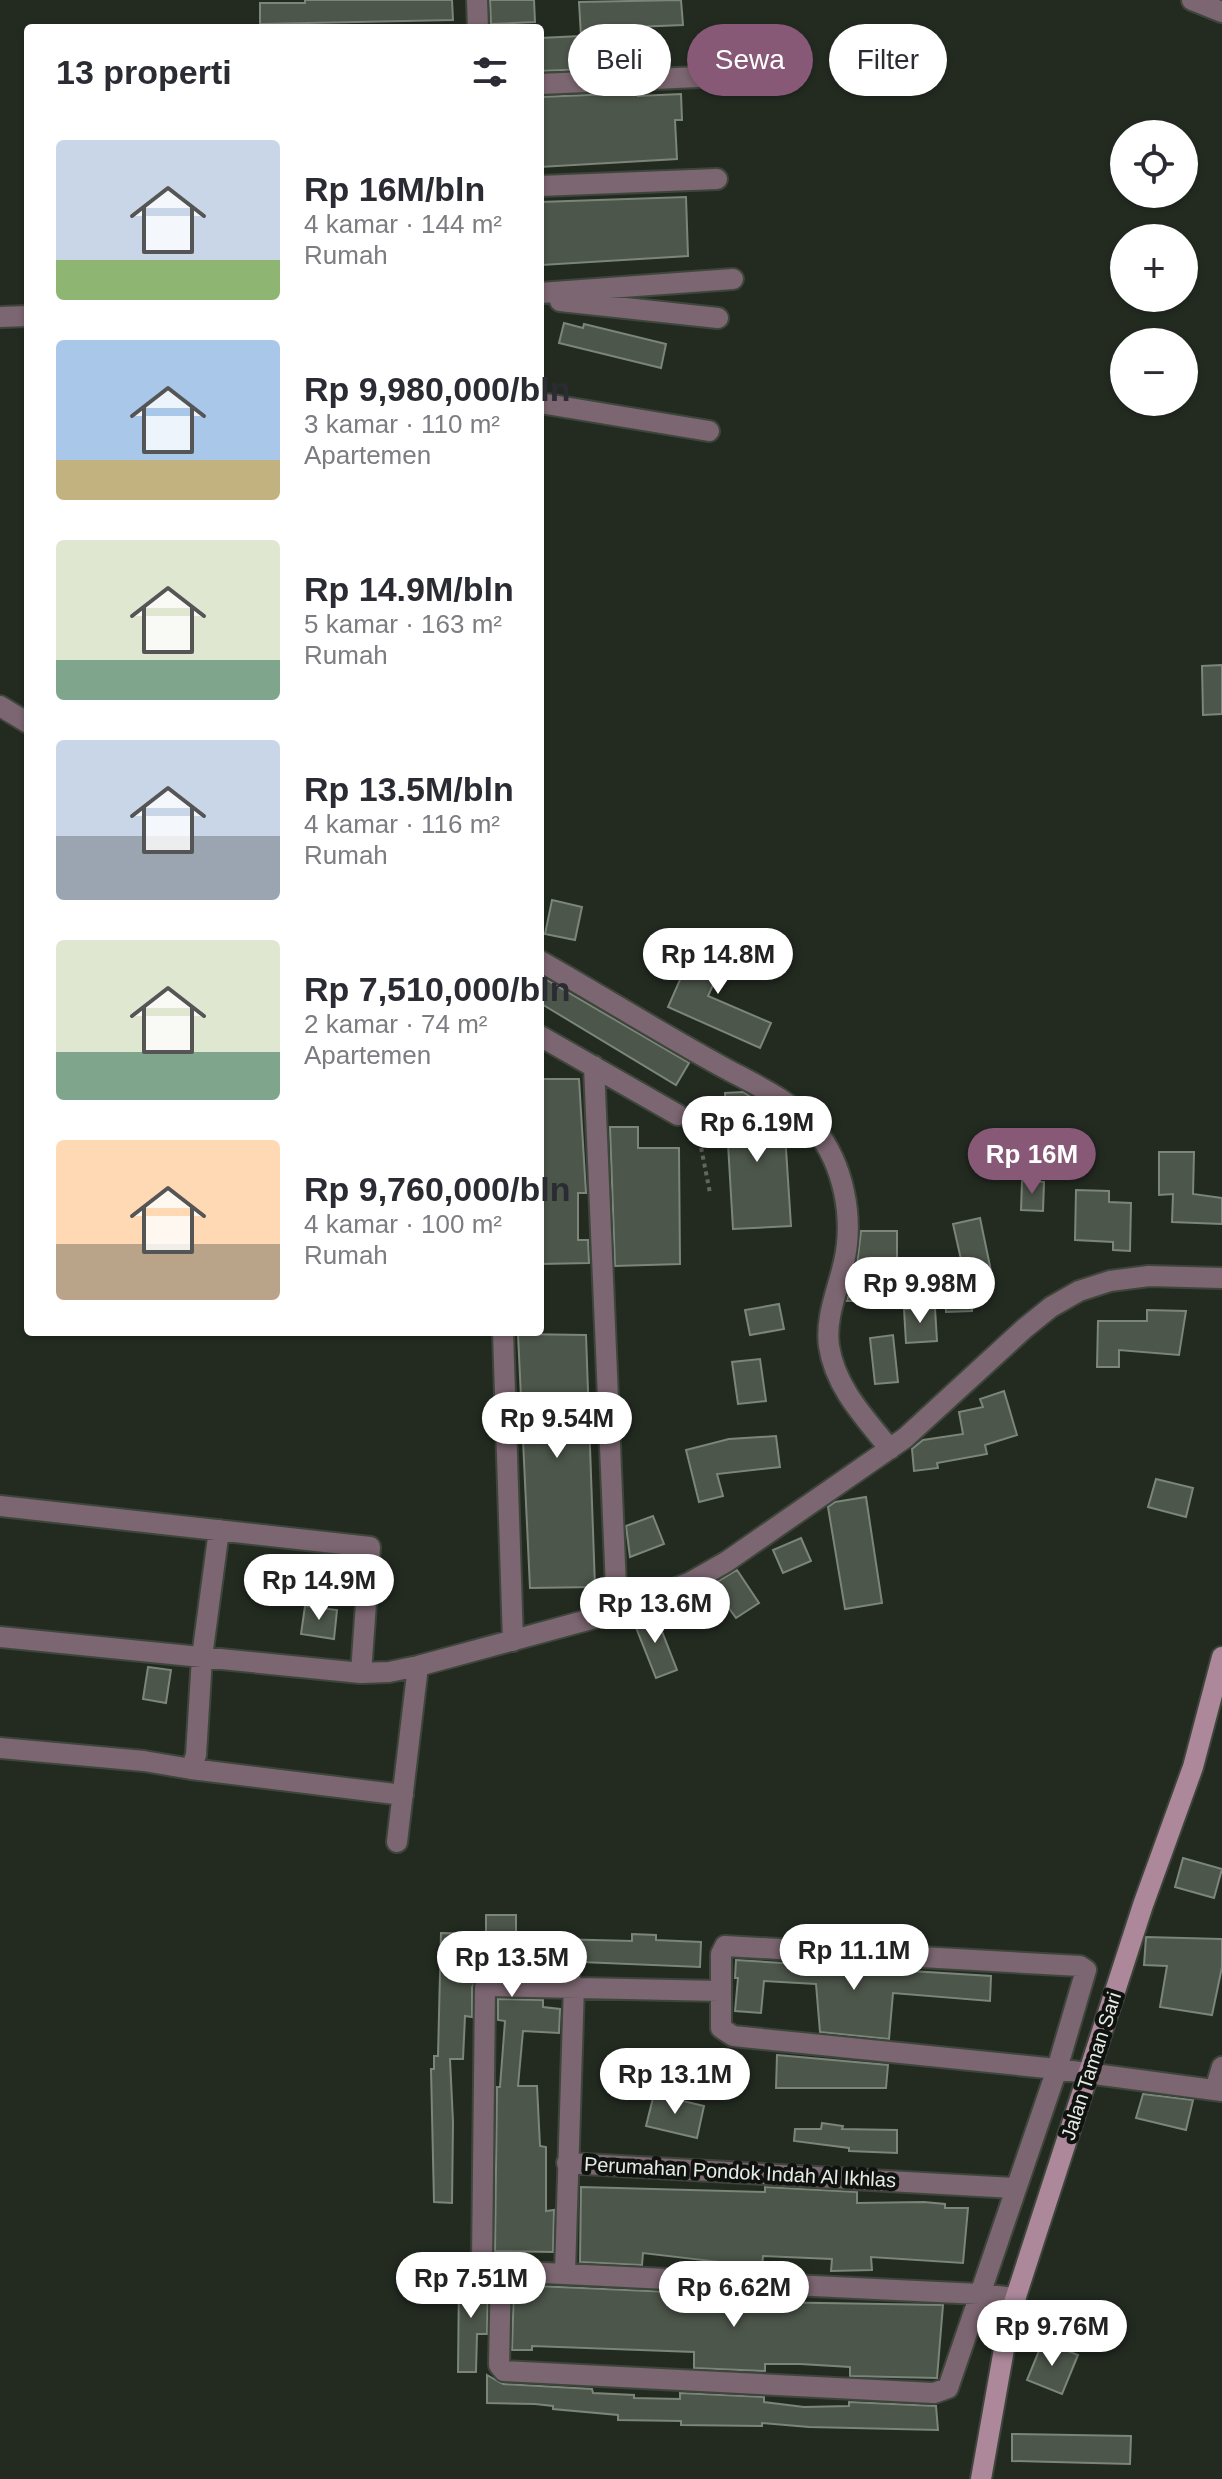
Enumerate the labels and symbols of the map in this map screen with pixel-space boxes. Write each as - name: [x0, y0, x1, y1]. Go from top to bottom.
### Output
- pin: Rp 14.8M: [635, 928, 801, 996]
- pin: Rp 6.19M: [674, 1096, 840, 1164]
- pin: Rp 16M: [967, 1128, 1097, 1196]
- pin: Rp 9.98M: [837, 1257, 1003, 1325]
- pin: Rp 9.54M: [474, 1392, 640, 1460]
- pin: Rp 14.9M: [236, 1554, 402, 1622]
- pin: Rp 13.6M: [572, 1577, 738, 1645]
- pin: Rp 11.1M: [771, 1924, 937, 1992]
- pin: Rp 13.5M: [429, 1931, 595, 1999]
- street label: Jalan Taman Sari: [1057, 1989, 1125, 2143]
- pin: Rp 13.1M: [592, 2048, 758, 2116]
- street label: Perumahan Pondok Indah Al Ikhlas: [583, 2153, 897, 2191]
- pin: Rp 7.51M: [388, 2252, 554, 2320]
- pin: Rp 6.62M: [651, 2261, 817, 2329]
- pin: Rp 9.76M: [969, 2300, 1135, 2368]

